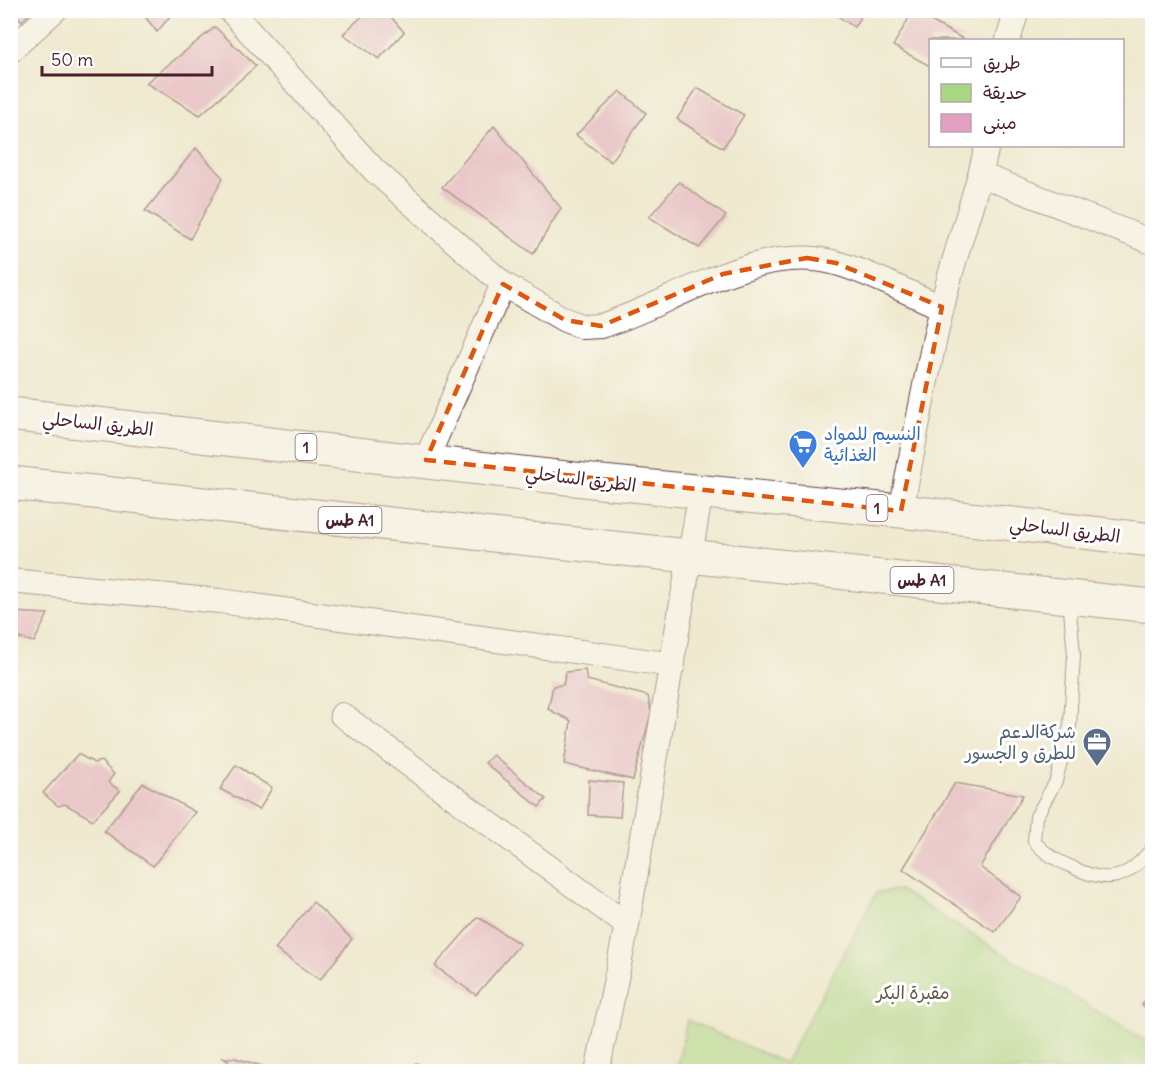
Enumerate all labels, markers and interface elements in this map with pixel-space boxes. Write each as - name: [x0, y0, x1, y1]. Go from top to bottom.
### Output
- scale bar: [42, 39, 212, 77]
- legend: [929, 39, 1124, 147]
- text: 50 m: [51, 48, 93, 71]
- text: طريق: [983, 51, 1021, 74]
- text: حديقة: [983, 81, 1027, 104]
- text: مبنى: [983, 111, 1017, 134]
- street label: الطريق الساحلي: [41, 406, 155, 446]
- place label: النسيم للمواد الغذائية: [824, 422, 921, 466]
- supermarket icon: النسيم للمواد الغذائية: [787, 428, 819, 470]
- road number: 1: [296, 434, 316, 460]
- street label: الطريق الساحلي: [524, 460, 638, 502]
- road number: 1: [866, 495, 888, 521]
- road number: طس A1: [318, 507, 382, 533]
- street label: الطريق الساحلي: [1008, 511, 1122, 553]
- road number: طس A1: [890, 567, 954, 593]
- place label: شركةالدعم للطرق و الجسور: [963, 720, 1076, 764]
- office icon: شركةالدعم للطرق و الجسور: [1081, 726, 1113, 768]
- park label: مقبرة البكر: [874, 981, 950, 1004]

